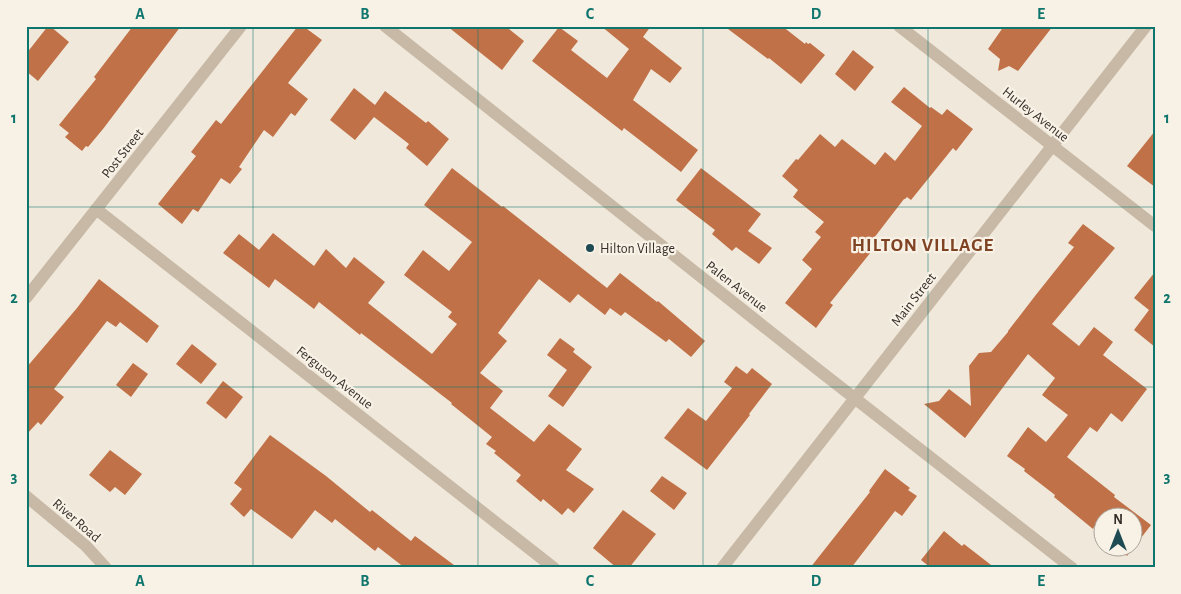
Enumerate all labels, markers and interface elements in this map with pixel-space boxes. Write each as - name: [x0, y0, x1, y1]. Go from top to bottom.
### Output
- text: A: [135, 6, 145, 22]
- text: B: [360, 6, 370, 22]
- text: C: [586, 6, 595, 22]
- text: D: [811, 6, 822, 22]
- text: E: [1037, 6, 1045, 22]
- street label: Hurley Avenue: [1000, 85, 1071, 145]
- text: 1: [11, 110, 17, 126]
- text: 1: [1164, 110, 1170, 126]
- street label: Post Street: [99, 126, 147, 181]
- district label: HILTON VILLAGE: [852, 236, 994, 255]
- marker: Hilton Village: [584, 242, 596, 254]
- place label: Hilton Village: [600, 242, 675, 256]
- street label: Palen Avenue: [703, 259, 770, 315]
- street label: Main Street: [889, 270, 939, 329]
- text: 2: [10, 290, 18, 306]
- text: 2: [1163, 290, 1171, 306]
- street label: Ferguson Avenue: [294, 344, 375, 412]
- text: 3: [11, 469, 18, 485]
- text: 3: [1164, 469, 1171, 485]
- street label: River Road: [50, 496, 103, 545]
- north arrow: [1094, 506, 1144, 556]
- text: N: [1113, 513, 1123, 527]
- text: A: [135, 573, 145, 589]
- text: B: [360, 573, 370, 589]
- text: C: [586, 573, 595, 589]
- text: D: [811, 573, 822, 589]
- text: E: [1037, 573, 1045, 589]

